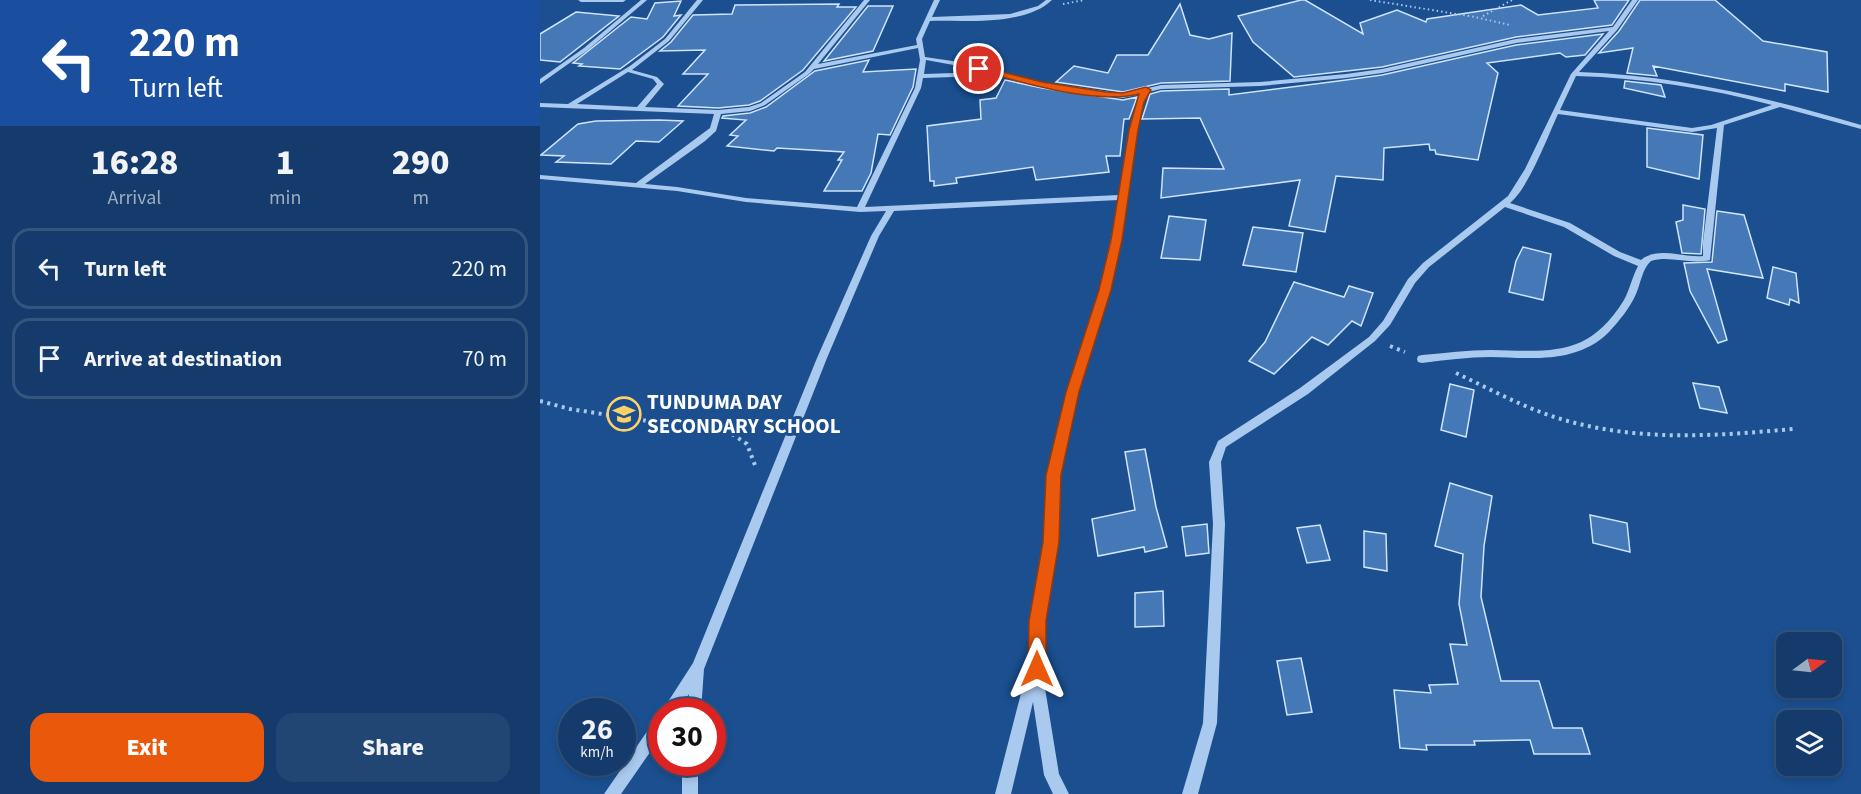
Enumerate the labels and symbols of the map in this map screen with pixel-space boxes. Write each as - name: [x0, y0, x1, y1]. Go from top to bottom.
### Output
- pin: [953, 43, 1004, 94]
- place label: TUNDUMA DAY SECONDARY SCHOOL: [647, 387, 841, 441]
- school or university icon: TUNDUMA DAY SECONDARY SCHOOL: [606, 396, 642, 432]
- north arrow: [1776, 632, 1842, 698]
- position arrow: [1005, 637, 1069, 701]
- speed limit sign: 30: [648, 698, 726, 776]

